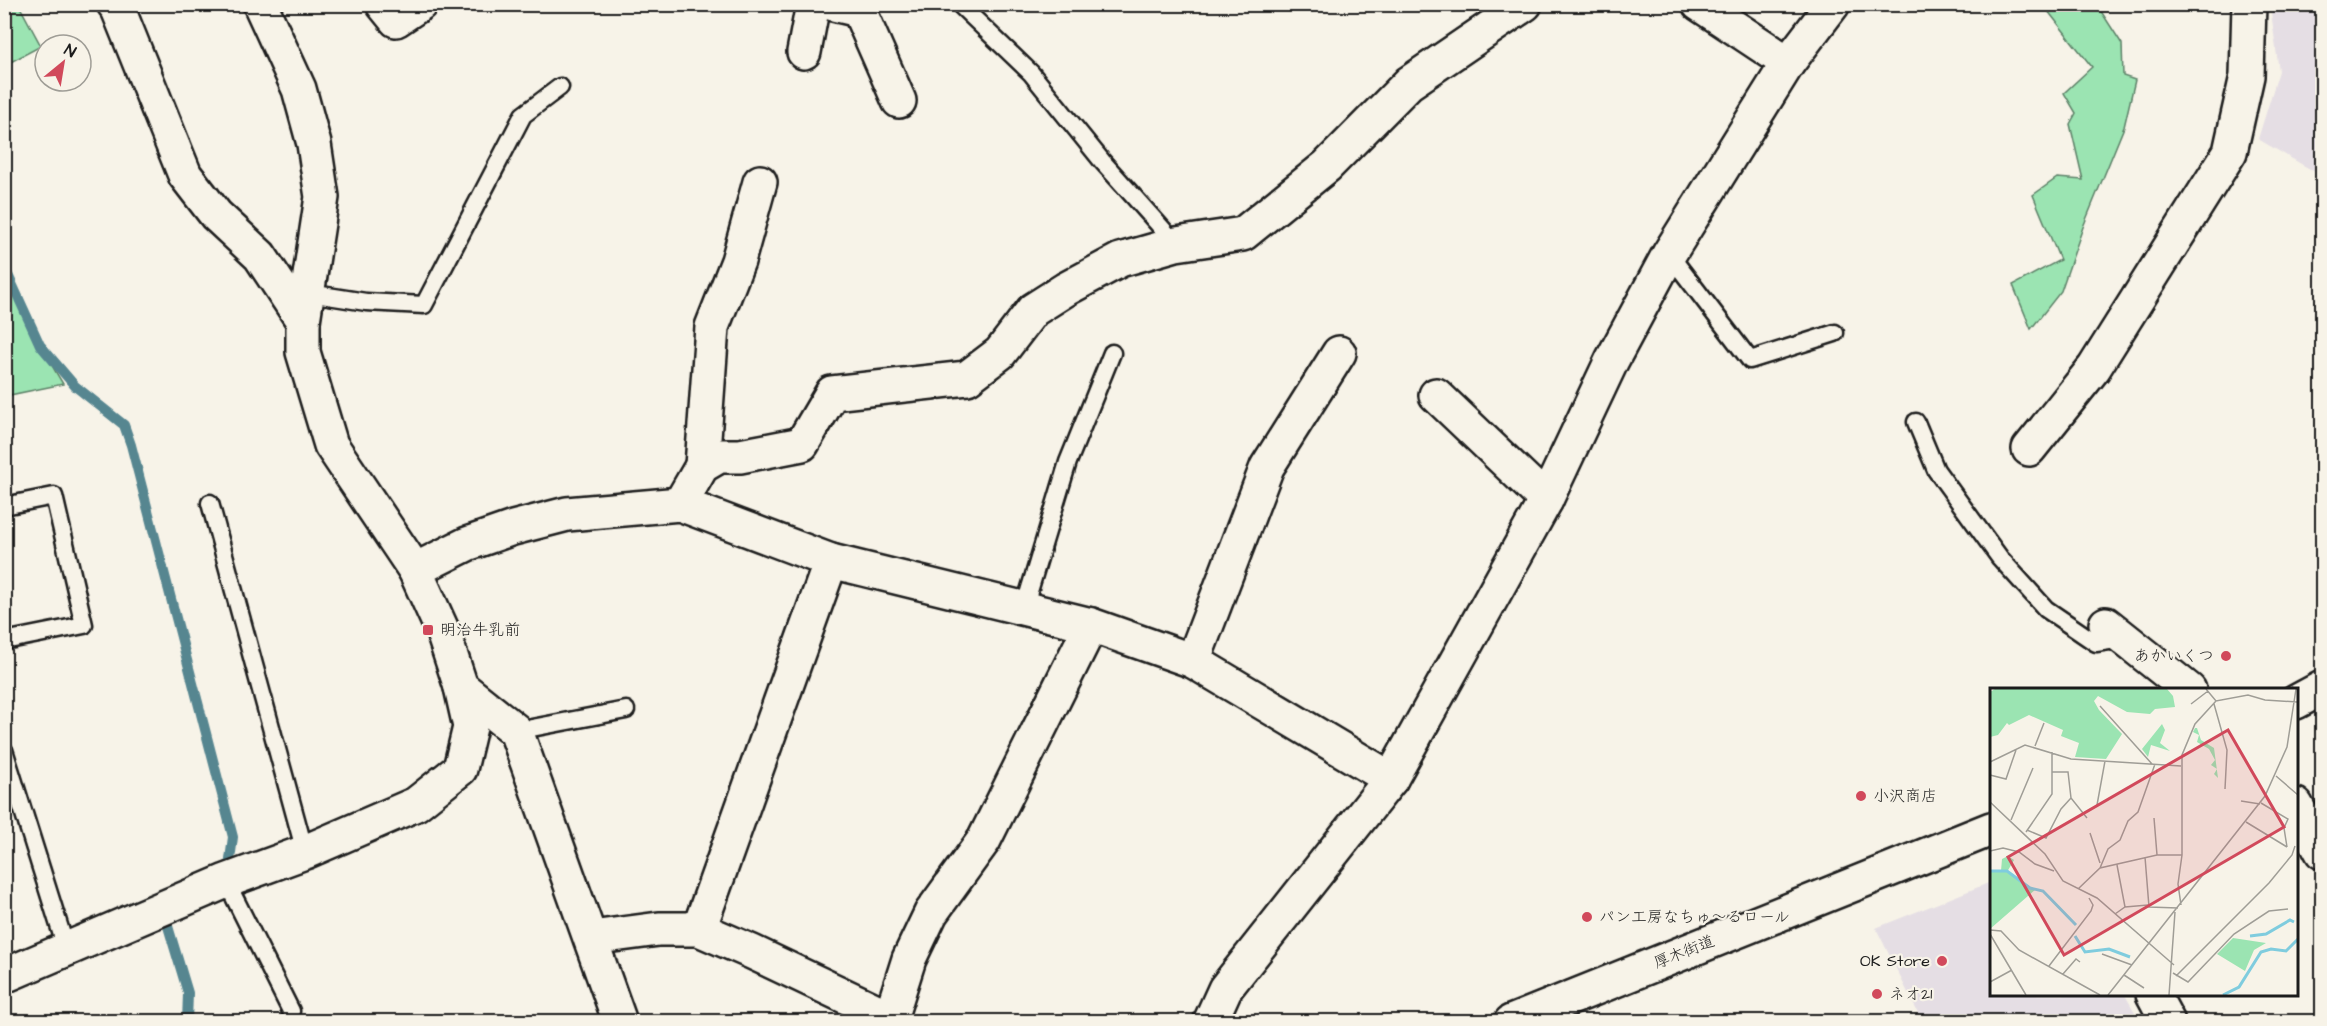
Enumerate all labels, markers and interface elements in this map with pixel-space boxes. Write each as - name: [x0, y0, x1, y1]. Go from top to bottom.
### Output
- north arrow: [33, 33, 93, 93]
- text: N: [60, 39, 80, 63]
- place label: 明治牛乳前: [440, 619, 520, 641]
- marker: 明治牛乳前: [421, 623, 435, 637]
- place label: あかいくつ: [2134, 645, 2214, 667]
- marker: あかいくつ: [2219, 649, 2233, 663]
- inset map: [1990, 688, 2297, 996]
- place label: 小沢商店: [1873, 785, 1937, 807]
- marker: 小沢商店: [1854, 789, 1868, 803]
- place label: パン工房なちゅ～るロール: [1599, 906, 1790, 928]
- marker: パン工房なちゅ～るロール: [1580, 910, 1594, 924]
- street label: 厚木街道: [1650, 930, 1718, 974]
- place label: OK Store: [1860, 950, 1930, 972]
- marker: OK Store: [1935, 954, 1949, 968]
- place label: ネオ21: [1889, 983, 1932, 1005]
- marker: ネオ21: [1870, 987, 1884, 1001]

